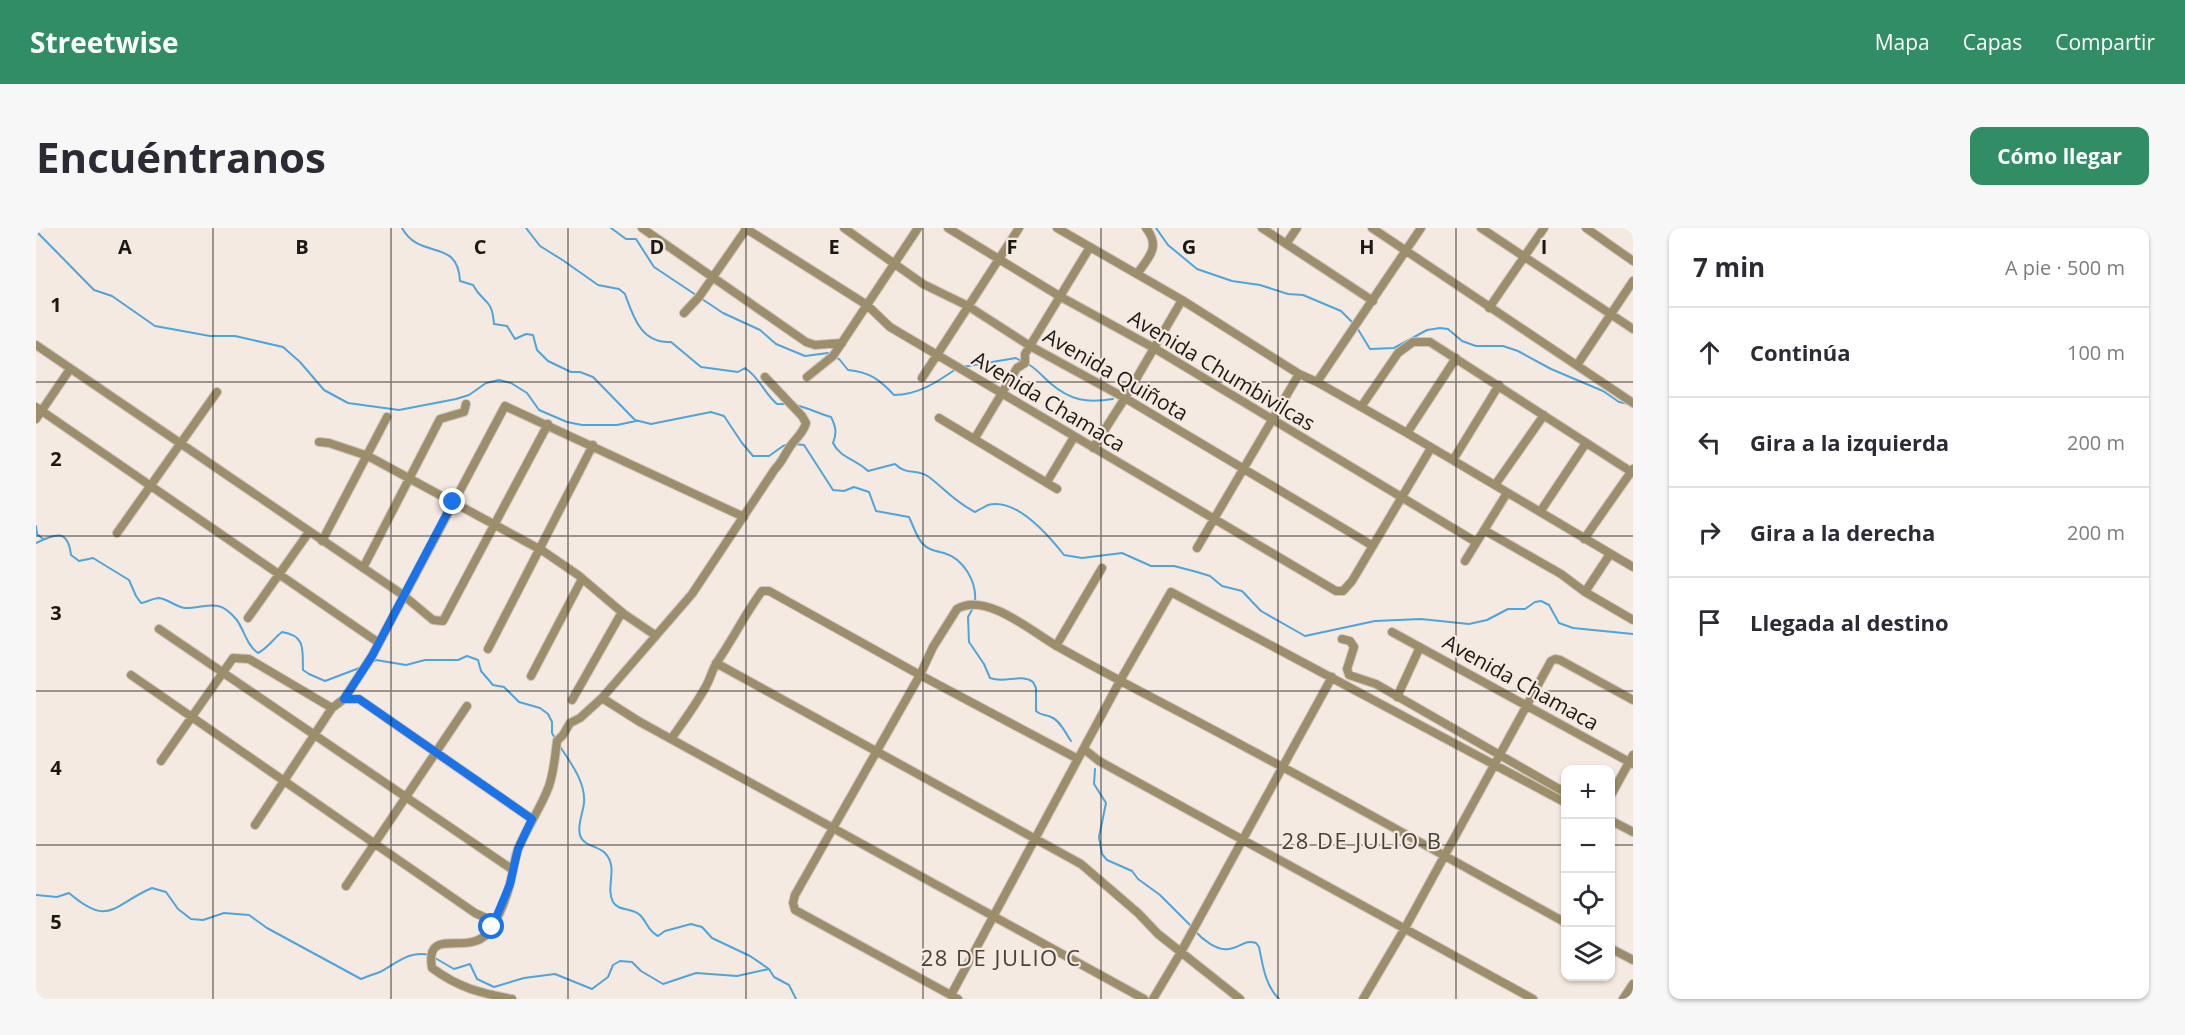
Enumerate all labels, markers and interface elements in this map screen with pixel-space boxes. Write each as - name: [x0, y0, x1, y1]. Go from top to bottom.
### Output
- text: Streetwise: [30, 23, 179, 61]
- text: Mapa: [1875, 28, 1930, 56]
- text: Capas: [1963, 28, 2022, 56]
- text: Compartir: [2055, 28, 2155, 56]
- button: Cómo llegar: [1970, 127, 2149, 185]
- text: Encuéntranos: [36, 128, 326, 185]
- text: A: [118, 233, 132, 260]
- text: B: [295, 233, 309, 260]
- text: C: [474, 233, 487, 260]
- text: D: [650, 233, 664, 260]
- text: E: [828, 233, 840, 260]
- text: F: [1007, 233, 1017, 260]
- text: G: [1182, 233, 1196, 260]
- text: H: [1359, 233, 1375, 260]
- text: I: [1541, 233, 1547, 260]
- text: 7 min: [1693, 249, 1765, 285]
- text: A pie · 500 m: [2005, 254, 2125, 281]
- text: 1: [50, 291, 62, 318]
- street label: Avenida Chumbivilcas: [1123, 303, 1321, 437]
- street label: Avenida Quiñota: [1038, 321, 1194, 427]
- icon: ahead: [1693, 336, 1726, 369]
- text: Continúa: [1750, 337, 1851, 367]
- text: 100 m: [2067, 339, 2125, 366]
- street label: Avenida Chamaca: [967, 344, 1131, 458]
- icon: left: [1693, 426, 1726, 459]
- text: Gira a la izquierda: [1750, 427, 1949, 457]
- text: 200 m: [2067, 429, 2125, 456]
- text: 2: [50, 445, 62, 472]
- route end: [439, 488, 465, 514]
- icon: right: [1693, 516, 1726, 549]
- text: Gira a la derecha: [1750, 517, 1935, 547]
- text: 200 m: [2067, 519, 2125, 546]
- text: 3: [50, 599, 62, 626]
- icon: arrive: [1693, 606, 1726, 639]
- text: Llegada al destino: [1750, 607, 1949, 637]
- street label: Avenida Chamaca: [1438, 627, 1604, 737]
- text: 4: [50, 754, 62, 781]
- map controls: [1561, 765, 1615, 981]
- button: +: [1561, 765, 1615, 819]
- button: −: [1561, 819, 1615, 873]
- district label: 28 DE JULIO B: [1282, 825, 1442, 855]
- button: locate: [1561, 873, 1615, 927]
- text: 5: [50, 908, 62, 935]
- route start: [478, 913, 504, 939]
- button: layers: [1561, 927, 1615, 981]
- district label: 28 DE JULIO C: [921, 942, 1081, 972]

